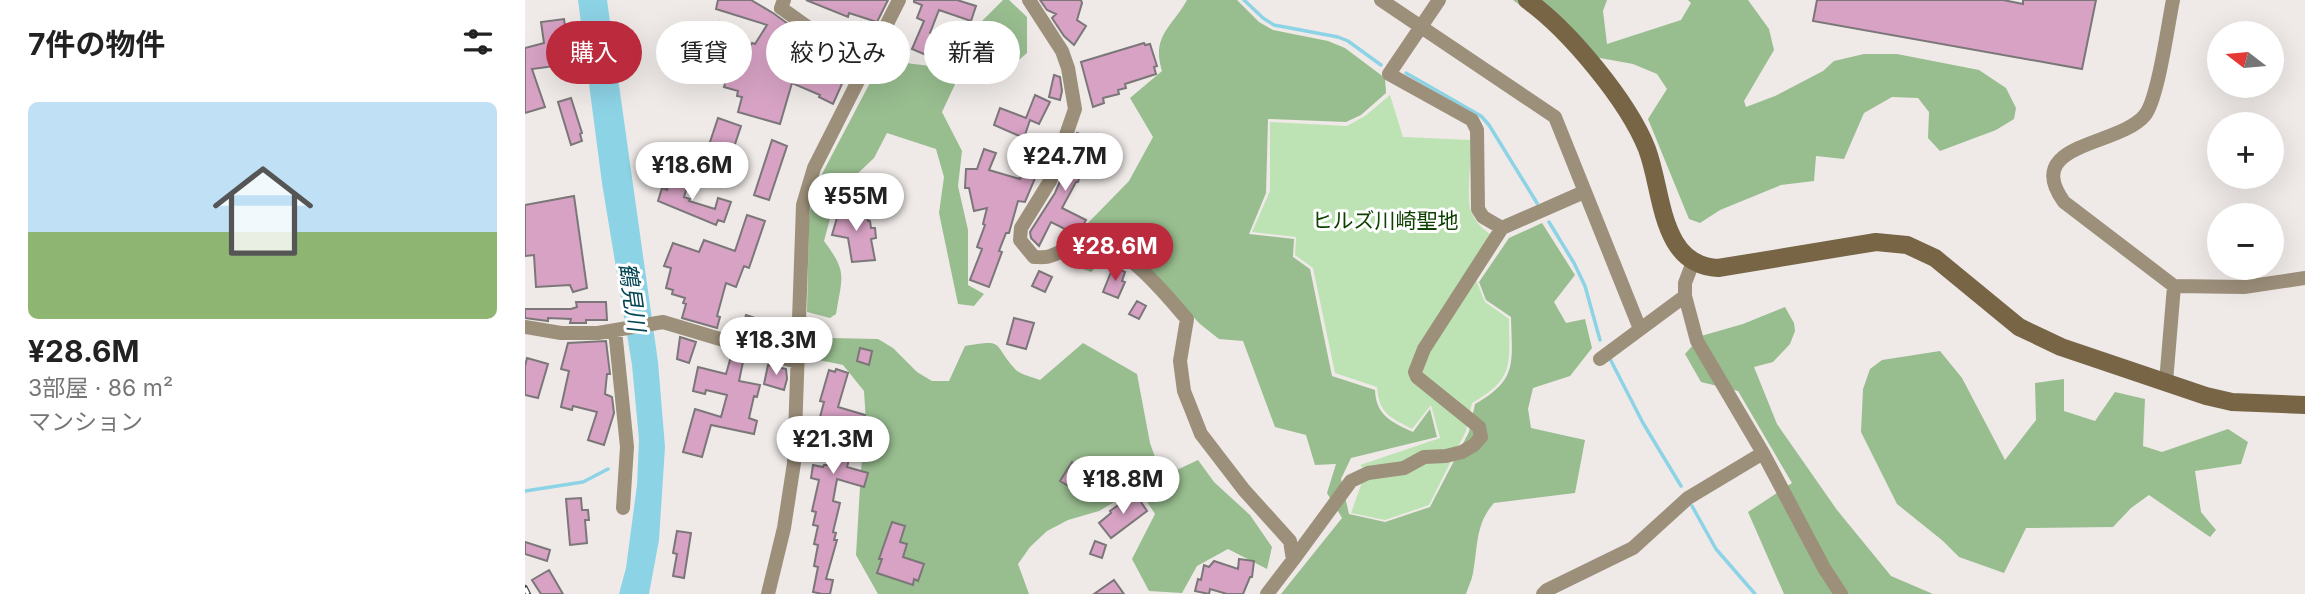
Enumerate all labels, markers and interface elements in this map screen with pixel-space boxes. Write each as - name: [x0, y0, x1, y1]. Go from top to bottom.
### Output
- chip: 購入: [546, 21, 642, 84]
- chip: 賃貸: [656, 21, 752, 84]
- chip: 絞り込み: [766, 21, 910, 84]
- chip: 新着: [924, 21, 1020, 84]
- north arrow: [2207, 21, 2284, 98]
- map controls: [2207, 21, 2284, 280]
- icon: filters: [459, 23, 497, 61]
- text: 7件の物件: [28, 26, 165, 62]
- button: +: [2207, 112, 2284, 189]
- pin: ¥24.7M: [1008, 134, 1122, 193]
- pin: ¥18.6M: [635, 142, 749, 202]
- text: ¥24.7M: [1023, 142, 1107, 170]
- icon: home: [200, 148, 326, 274]
- text: ¥18.6M: [652, 151, 732, 179]
- pin: ¥55M: [815, 174, 897, 233]
- text: ¥55M: [824, 182, 888, 210]
- button: −: [2207, 203, 2284, 280]
- park label: ヒルズ川崎聖地: [1312, 208, 1459, 233]
- pin: ¥28.6M: [1058, 224, 1172, 283]
- text: ¥28.6M: [1072, 232, 1158, 260]
- water label: 鶴見川: [613, 261, 651, 336]
- pin: ¥18.3M: [719, 318, 833, 377]
- text: ¥18.3M: [736, 326, 816, 354]
- text: ¥28.6M: [28, 333, 139, 369]
- text: 3部屋 · 86 m²: [28, 374, 173, 402]
- text: マンション: [28, 408, 143, 436]
- pin: ¥21.3M: [776, 416, 890, 476]
- text: ¥21.3M: [793, 425, 873, 453]
- pin: ¥18.8M: [1066, 456, 1180, 516]
- text: ¥18.8M: [1083, 465, 1163, 493]

